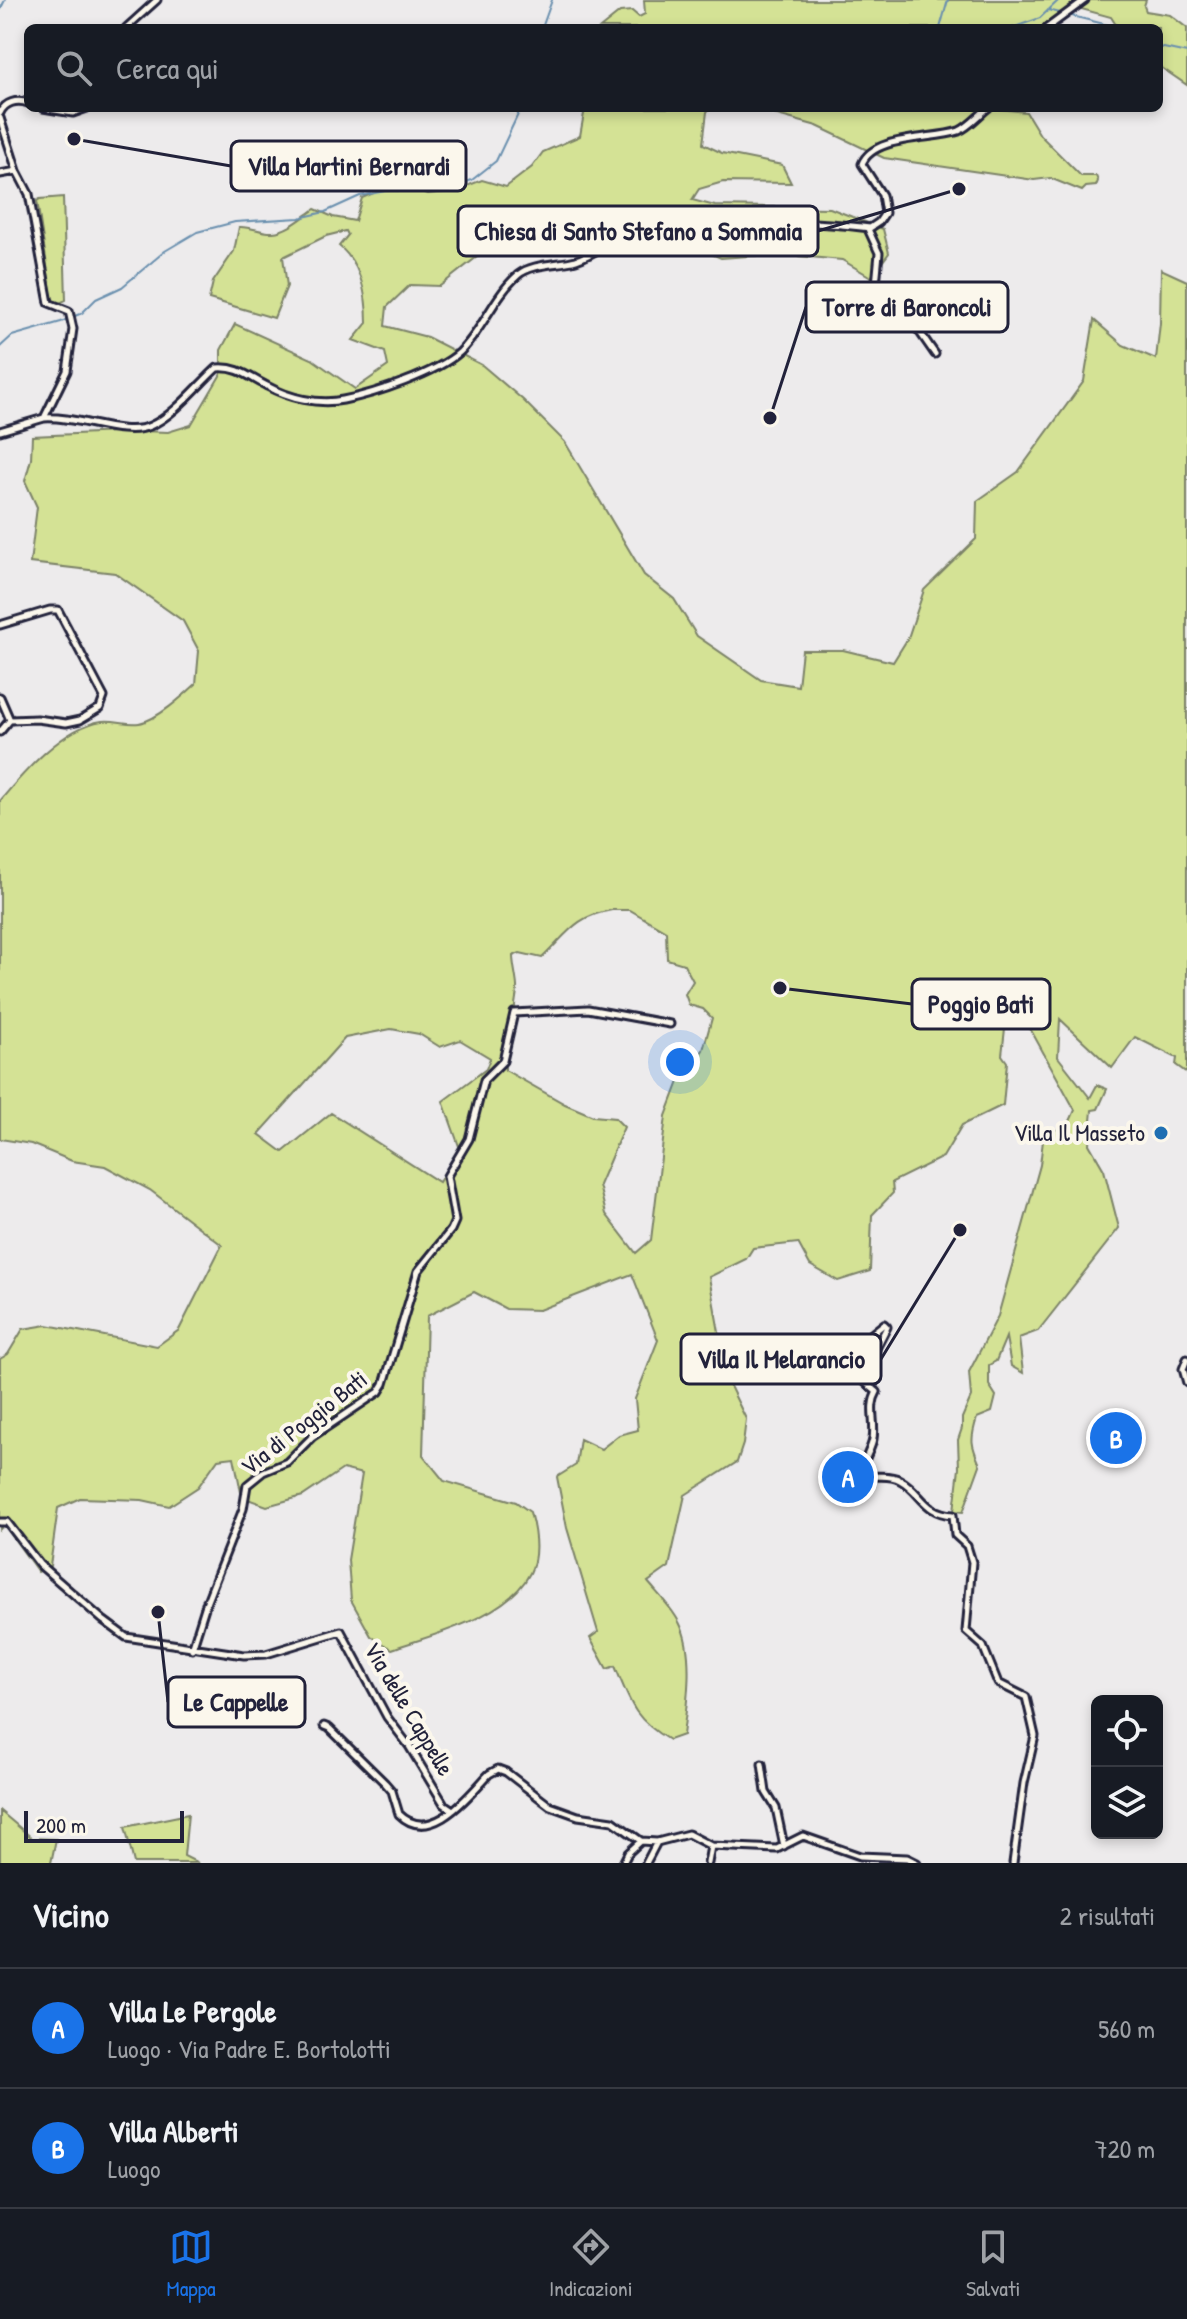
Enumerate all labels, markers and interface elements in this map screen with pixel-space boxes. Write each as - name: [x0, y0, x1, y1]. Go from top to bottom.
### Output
- search box: [24, 24, 1163, 112]
- icon: search: [52, 46, 96, 90]
- text: Cerca qui: [116, 48, 219, 88]
- callout: Villa Martini Bernardi: [231, 141, 466, 191]
- text: Villa Martini Bernardi: [247, 148, 451, 183]
- callout: Chiesa di Santo Stefano a Sommaia: [458, 206, 818, 256]
- text: Chiesa di Santo Stefano a Sommaia: [474, 213, 803, 248]
- callout: Torre di Baroncoli: [806, 282, 1008, 332]
- text: Torre di Baroncoli: [821, 289, 992, 324]
- callout: Poggio Bati: [912, 979, 1050, 1029]
- text: Poggio Bati: [928, 986, 1034, 1022]
- your location: [660, 1042, 700, 1082]
- place label: Villa Il Masseto: [1014, 1116, 1145, 1148]
- marker: Villa Il Masseto: [1152, 1124, 1170, 1142]
- callout: Villa Il Melarancio: [681, 1334, 881, 1384]
- text: Villa Il Melarancio: [697, 1341, 866, 1376]
- street label: Via di Poggio Bati: [233, 1363, 373, 1482]
- pin: B: [1090, 1408, 1142, 1468]
- pin: A: [822, 1447, 874, 1507]
- street label: Via delle Cappelle: [357, 1636, 463, 1782]
- callout: Le Cappelle: [168, 1677, 305, 1727]
- text: Le Cappelle: [184, 1684, 289, 1720]
- map controls: [1091, 1695, 1163, 1839]
- button: locate: [1091, 1695, 1163, 1767]
- button: layers: [1091, 1767, 1163, 1839]
- scale bar: [24, 1807, 184, 1843]
- text: 200 m: [36, 1810, 86, 1840]
- text: Vicino: [32, 1892, 109, 1938]
- text: 2 risultati: [1060, 1898, 1155, 1933]
- text: Villa Le Pergole: [108, 1991, 276, 2031]
- text: A: [52, 2011, 64, 2046]
- text: 560 m: [1098, 2011, 1155, 2046]
- text: Luogo · Via Padre E. Bortolotti: [108, 2031, 391, 2066]
- text: Villa Alberti: [108, 2111, 239, 2151]
- text: B: [51, 2131, 65, 2166]
- text: 720 m: [1095, 2131, 1155, 2166]
- text: Luogo: [108, 2151, 161, 2186]
- tab: Mappa: [167, 2225, 216, 2303]
- tab: Indicazioni: [549, 2225, 633, 2303]
- tab: Salvati: [966, 2225, 1020, 2303]

